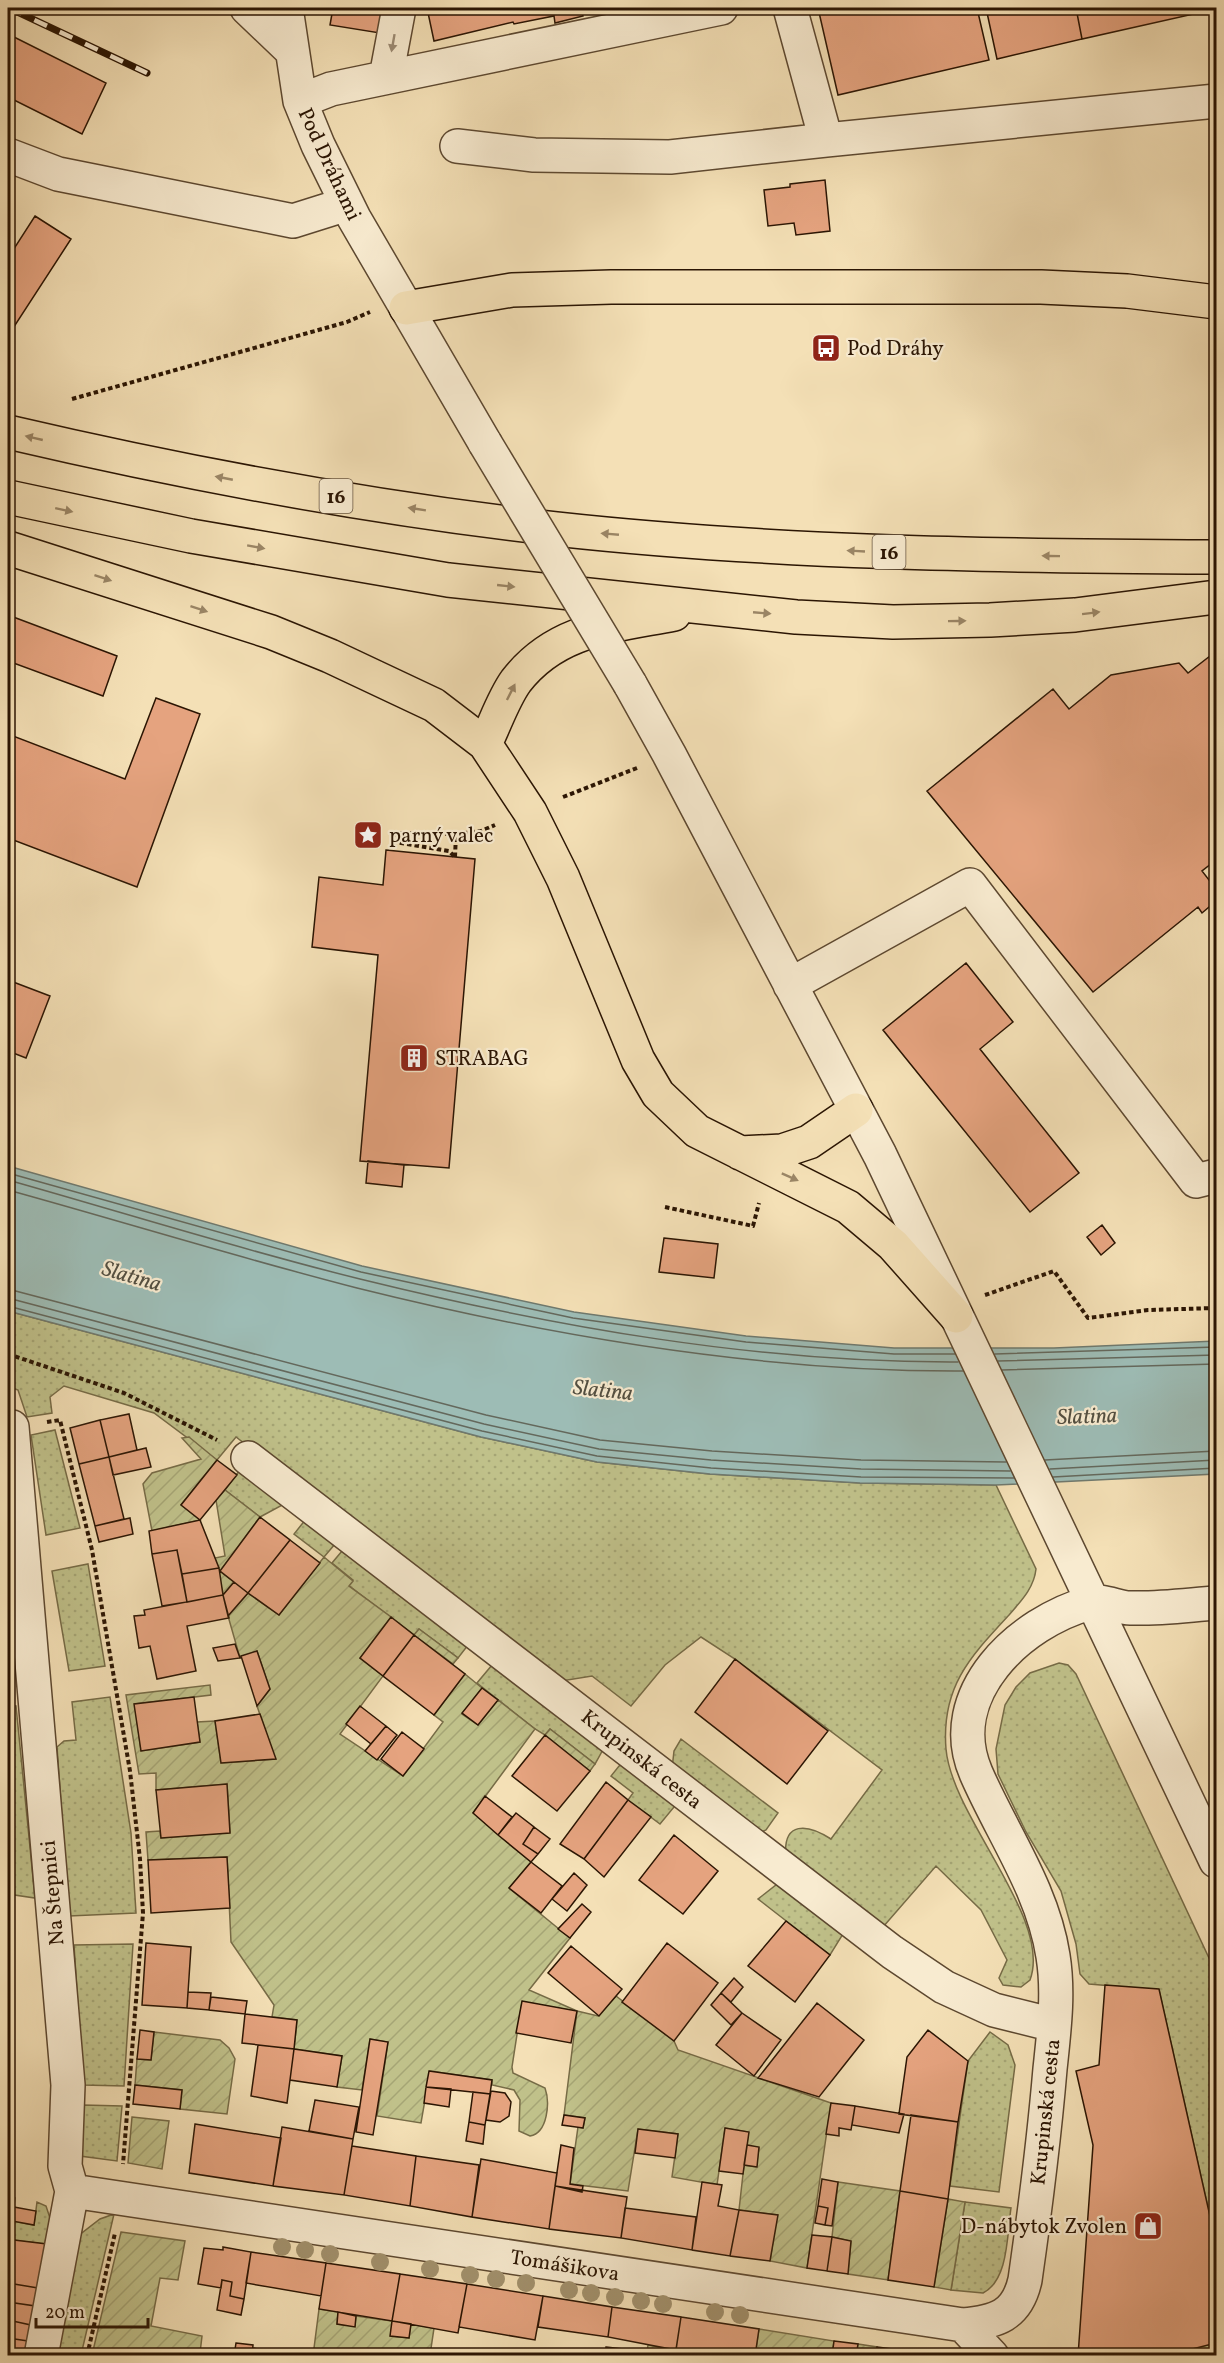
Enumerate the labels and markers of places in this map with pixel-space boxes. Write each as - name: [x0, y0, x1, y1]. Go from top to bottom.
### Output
- bus stop icon: Pod Dráhy: [810, 332, 842, 364]
- place label: Pod Dráhy: [847, 335, 944, 364]
- place icon: parný valec: [352, 819, 384, 851]
- place label: parný valec: [389, 822, 493, 851]
- building icon: STRABAG: [398, 1042, 430, 1074]
- place label: STRABAG: [435, 1045, 529, 1074]
- shop icon: D-nábytok Zvolen: [1132, 2210, 1164, 2242]
- place label: D-nábytok Zvolen: [961, 2213, 1127, 2242]

